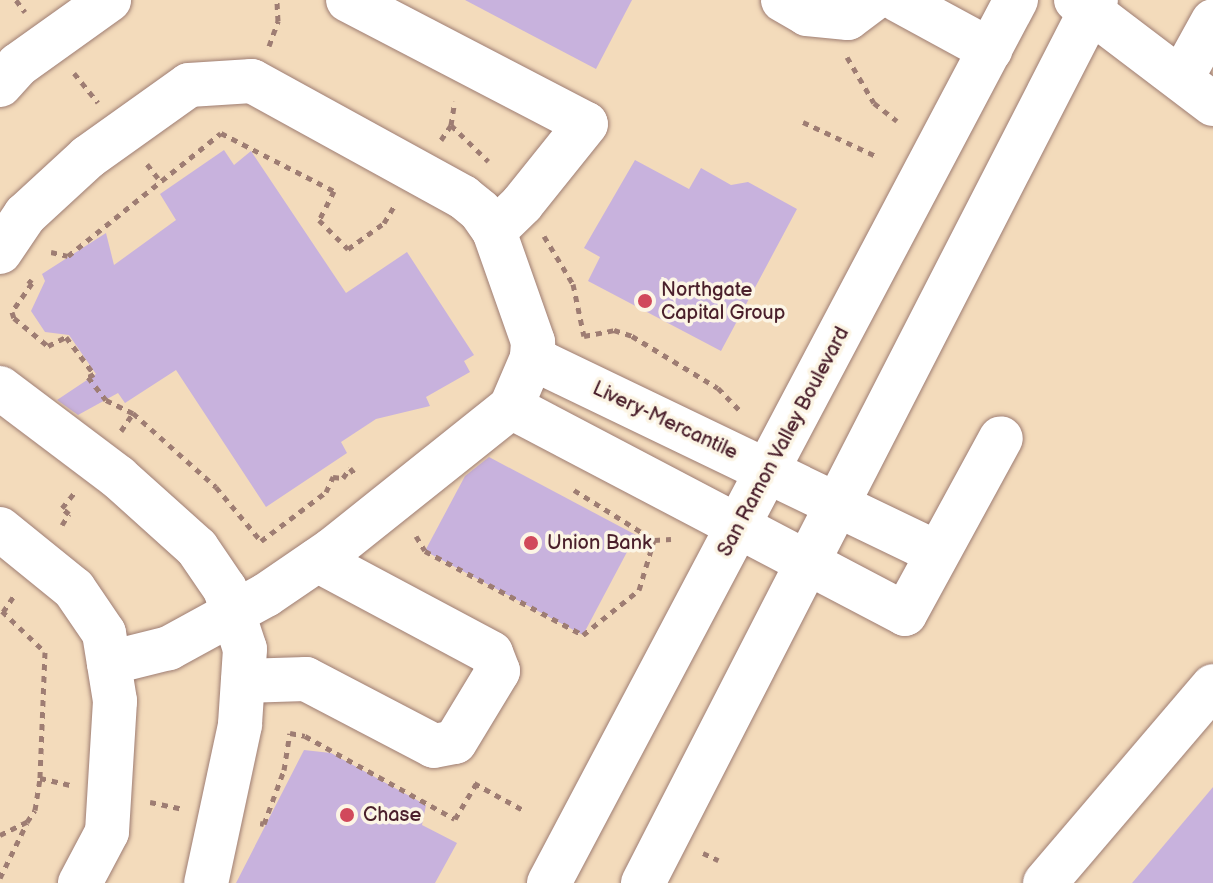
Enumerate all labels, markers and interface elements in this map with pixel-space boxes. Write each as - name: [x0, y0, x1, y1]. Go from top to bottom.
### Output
- place label: Northgate Capital Group: [661, 278, 785, 325]
- marker: Northgate Capital Group: [636, 292, 654, 310]
- street label: San Ramon Valley Boulevard: [713, 322, 855, 562]
- street label: Livery-Mercantile: [589, 377, 741, 465]
- place label: Union Bank: [547, 531, 652, 555]
- marker: Union Bank: [522, 534, 540, 552]
- place label: Chase: [363, 803, 421, 827]
- marker: Chase: [338, 806, 356, 824]

